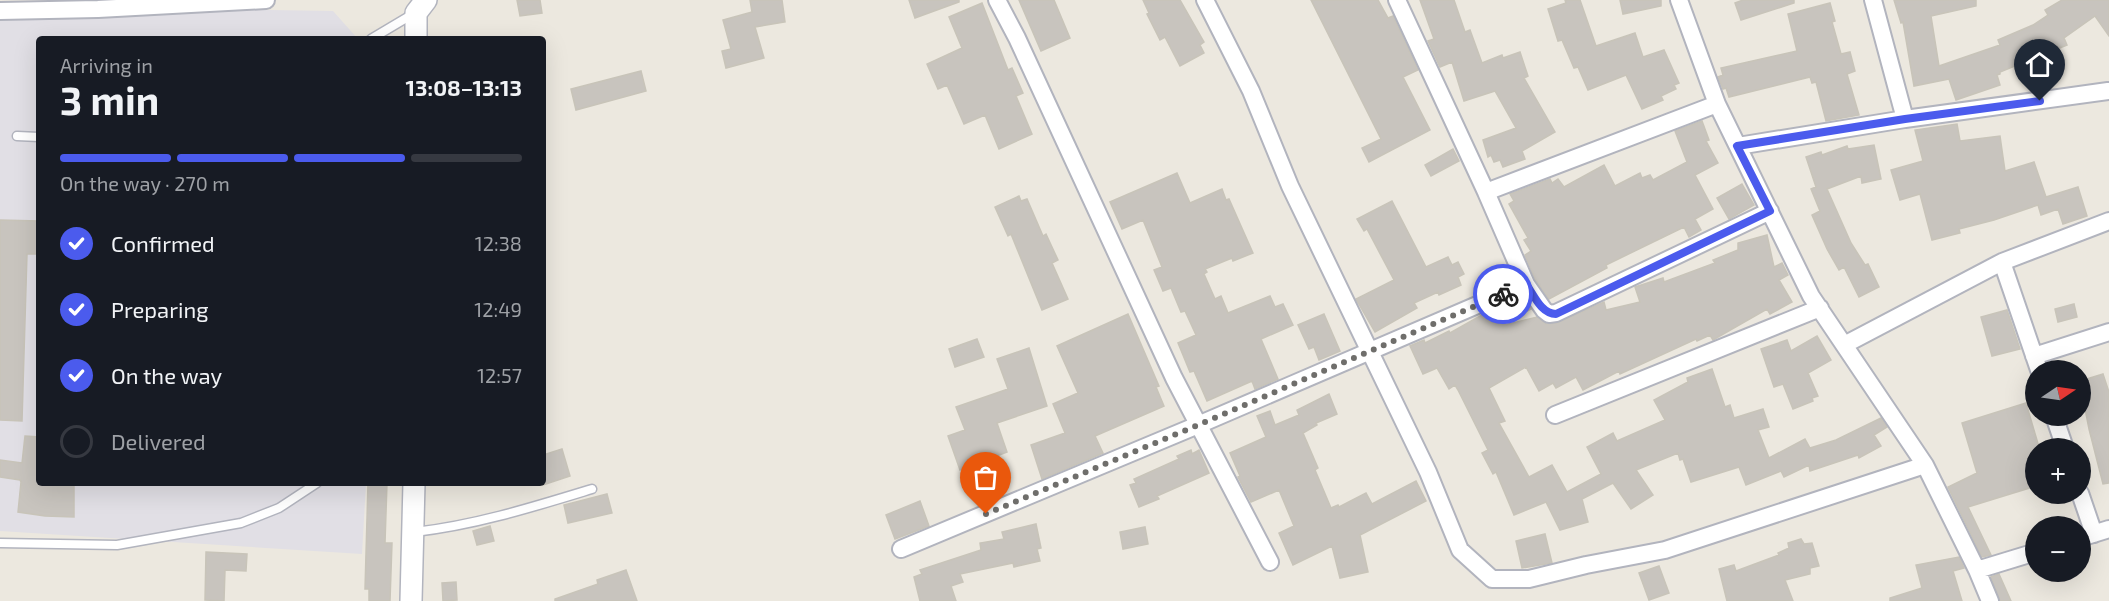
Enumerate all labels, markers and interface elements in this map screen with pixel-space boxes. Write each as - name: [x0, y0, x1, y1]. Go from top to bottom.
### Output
- pin: [2014, 39, 2065, 101]
- icon: home: [2023, 48, 2056, 81]
- text: Arriving in: [60, 53, 153, 77]
- text: 13:08–13:13: [406, 74, 522, 100]
- text: 3 min: [60, 76, 159, 123]
- text: On the way · 270 m: [60, 171, 230, 195]
- icon: check: [60, 227, 93, 260]
- text: Confirmed: [111, 230, 215, 256]
- text: 12:38: [475, 231, 522, 255]
- courier: [1473, 264, 1533, 324]
- icon: bike: [1487, 278, 1520, 311]
- icon: check: [60, 293, 93, 326]
- text: Preparing: [111, 296, 209, 322]
- text: 12:49: [474, 297, 522, 321]
- icon: check: [60, 359, 93, 392]
- north arrow: [2025, 360, 2091, 426]
- map controls: [2025, 360, 2091, 582]
- text: On the way: [111, 362, 222, 388]
- text: 12:57: [477, 363, 522, 387]
- text: Delivered: [111, 428, 206, 454]
- button: +: [2025, 438, 2091, 504]
- pin: [960, 452, 1011, 514]
- icon: bag: [969, 461, 1002, 494]
- button: −: [2025, 516, 2091, 582]

